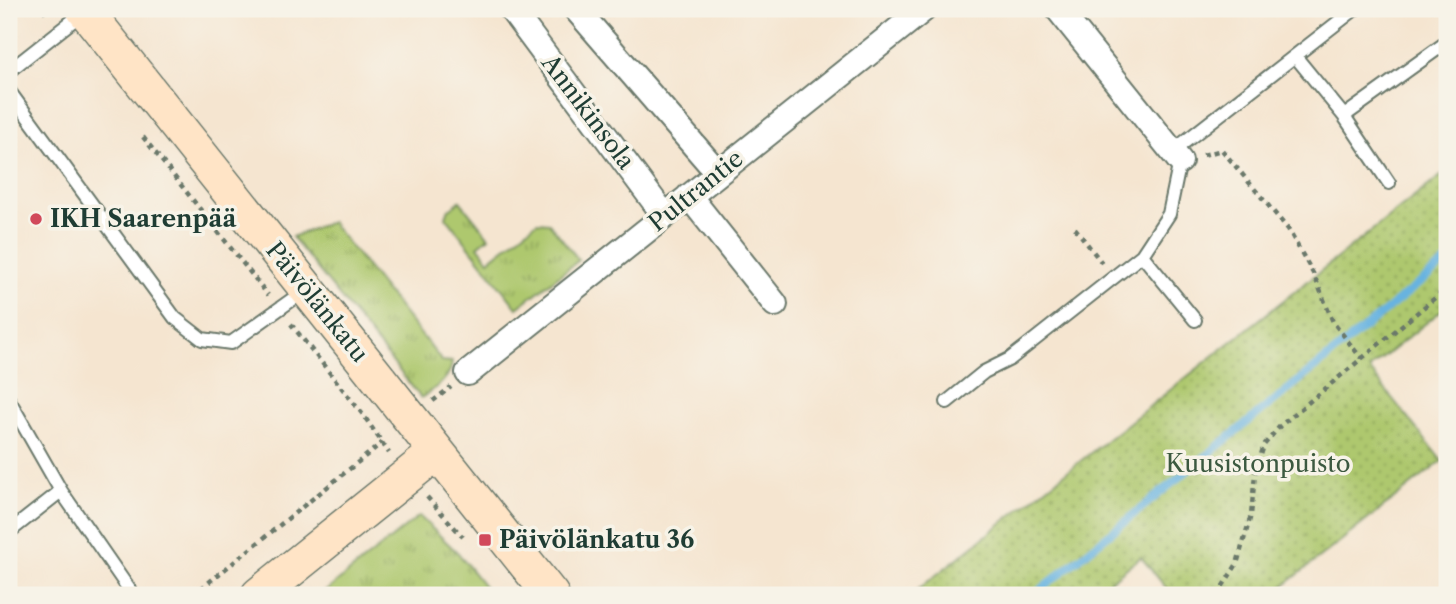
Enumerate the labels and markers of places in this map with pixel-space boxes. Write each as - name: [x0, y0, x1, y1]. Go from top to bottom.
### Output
- place label: IKH Saarenpää: [50, 204, 237, 233]
- marker: IKH Saarenpää: [28, 211, 44, 227]
- place label: Päivölänkatu 36: [499, 525, 694, 554]
- marker: Päivölänkatu 36: [477, 532, 493, 548]

